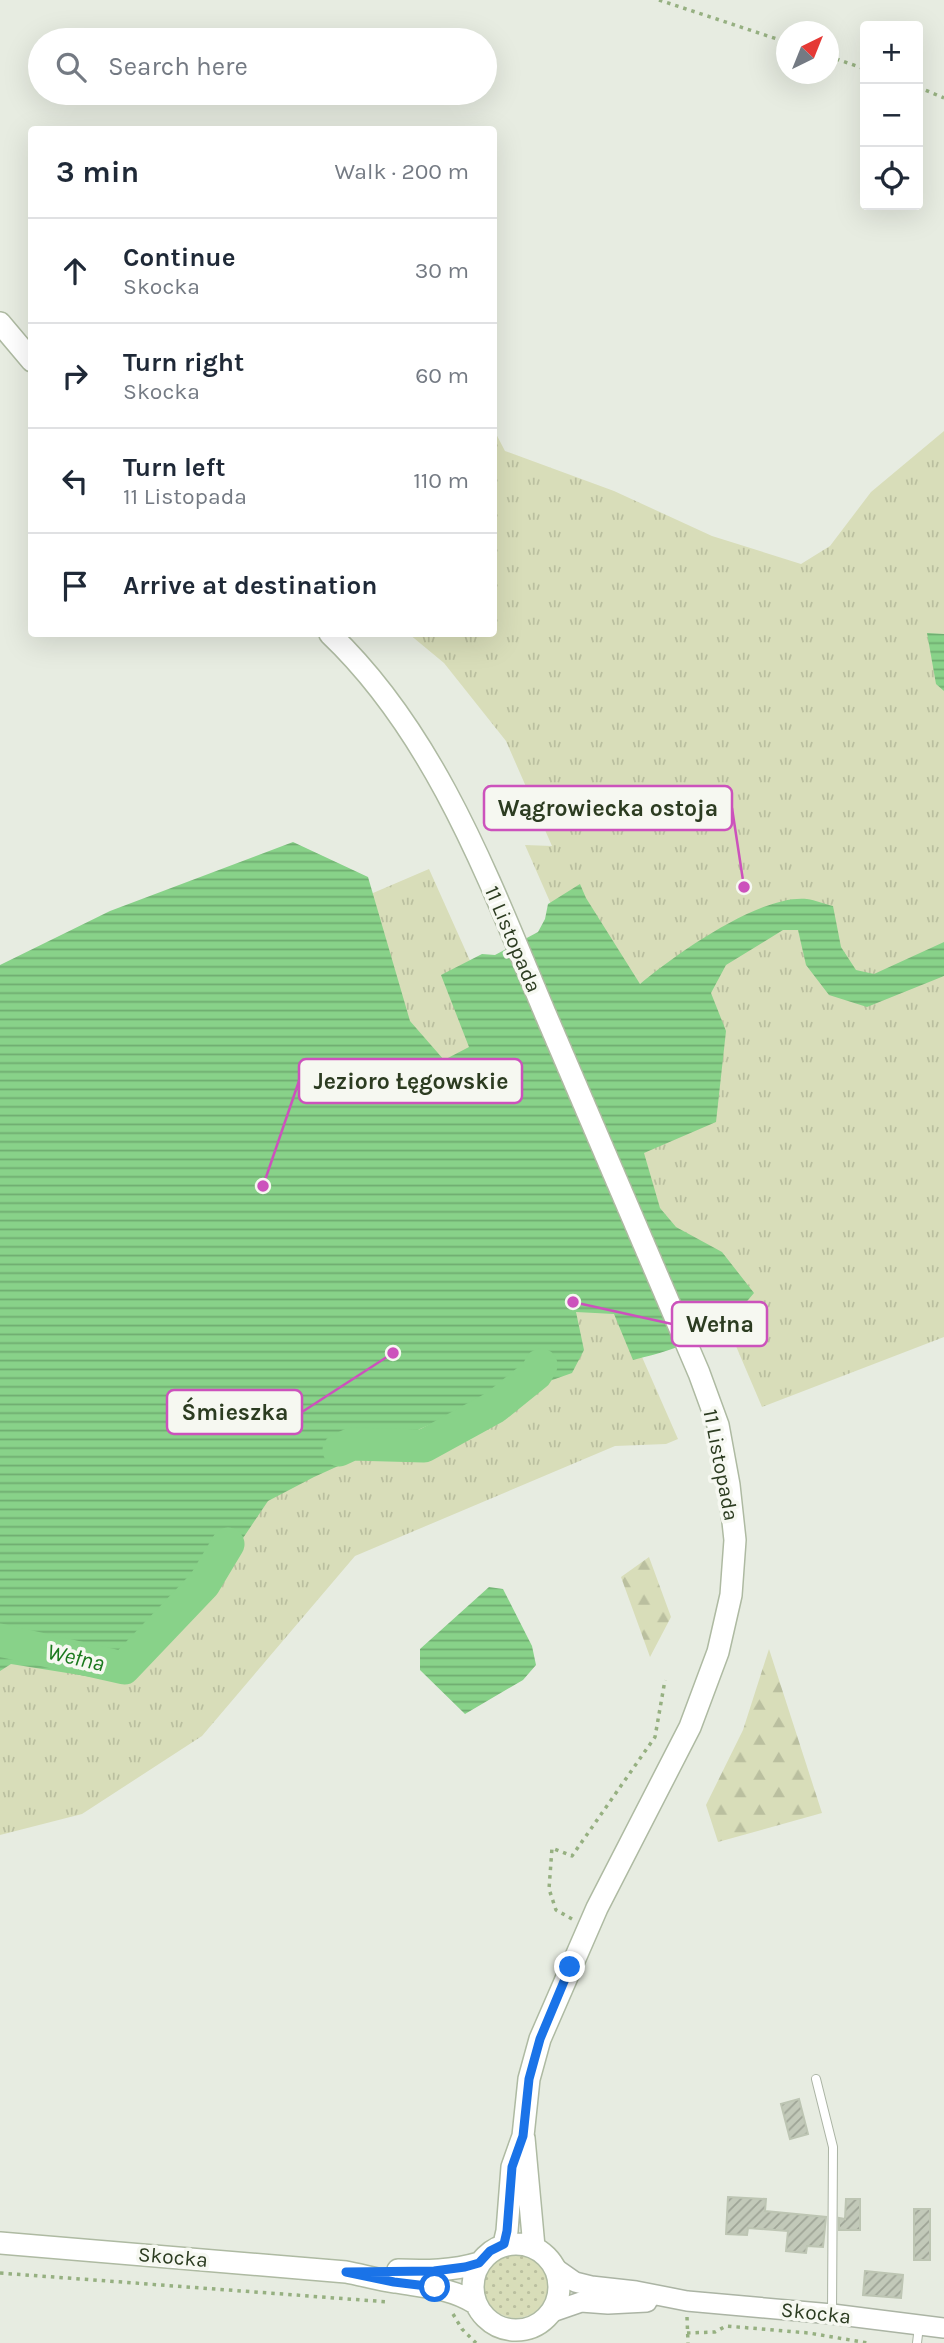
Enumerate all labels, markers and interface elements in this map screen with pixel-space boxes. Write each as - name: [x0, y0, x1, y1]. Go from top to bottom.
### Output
- north arrow: [776, 21, 839, 84]
- map controls: [860, 21, 923, 210]
- button: +: [860, 21, 923, 84]
- search box: [28, 28, 497, 105]
- icon: search: [52, 48, 90, 86]
- text: Search here: [108, 51, 248, 82]
- button: −: [860, 84, 923, 147]
- button: locate: [860, 147, 923, 210]
- text: 3 min: [56, 154, 139, 190]
- text: Walk · 200 m: [334, 158, 469, 185]
- text: Continue: [123, 242, 235, 273]
- icon: ahead: [56, 252, 94, 290]
- text: 30 m: [415, 257, 469, 284]
- text: Skocka: [123, 273, 200, 300]
- text: Turn right: [123, 347, 244, 378]
- icon: right: [56, 357, 94, 395]
- text: 60 m: [415, 362, 469, 389]
- text: Skocka: [123, 378, 200, 405]
- text: Turn left: [123, 452, 225, 483]
- icon: left: [56, 462, 94, 500]
- text: 110 m: [413, 467, 469, 494]
- text: 11 Listopada: [123, 483, 247, 510]
- icon: arrive: [56, 567, 94, 605]
- text: Arrive at destination: [123, 570, 377, 601]
- callout: Wągrowiecka ostoja: [484, 786, 732, 830]
- text: Wągrowiecka ostoja: [498, 795, 718, 822]
- street label: 11 Listopada: [480, 882, 546, 996]
- callout: Jezioro Łęgowskie: [299, 1059, 522, 1103]
- text: Jezioro Łęgowskie: [313, 1068, 509, 1095]
- callout: Wełna: [672, 1302, 767, 1346]
- text: Wełna: [686, 1311, 754, 1338]
- callout: Śmieszka: [167, 1390, 302, 1434]
- text: Śmieszka: [182, 1397, 288, 1426]
- street label: 11 Listopada: [698, 1407, 744, 1523]
- water label: Wełna: [44, 1638, 107, 1677]
- route end: [554, 1951, 585, 1982]
- street label: Skocka: [137, 2242, 209, 2272]
- route start: [419, 2271, 450, 2302]
- street label: Skocka: [780, 2297, 852, 2329]

